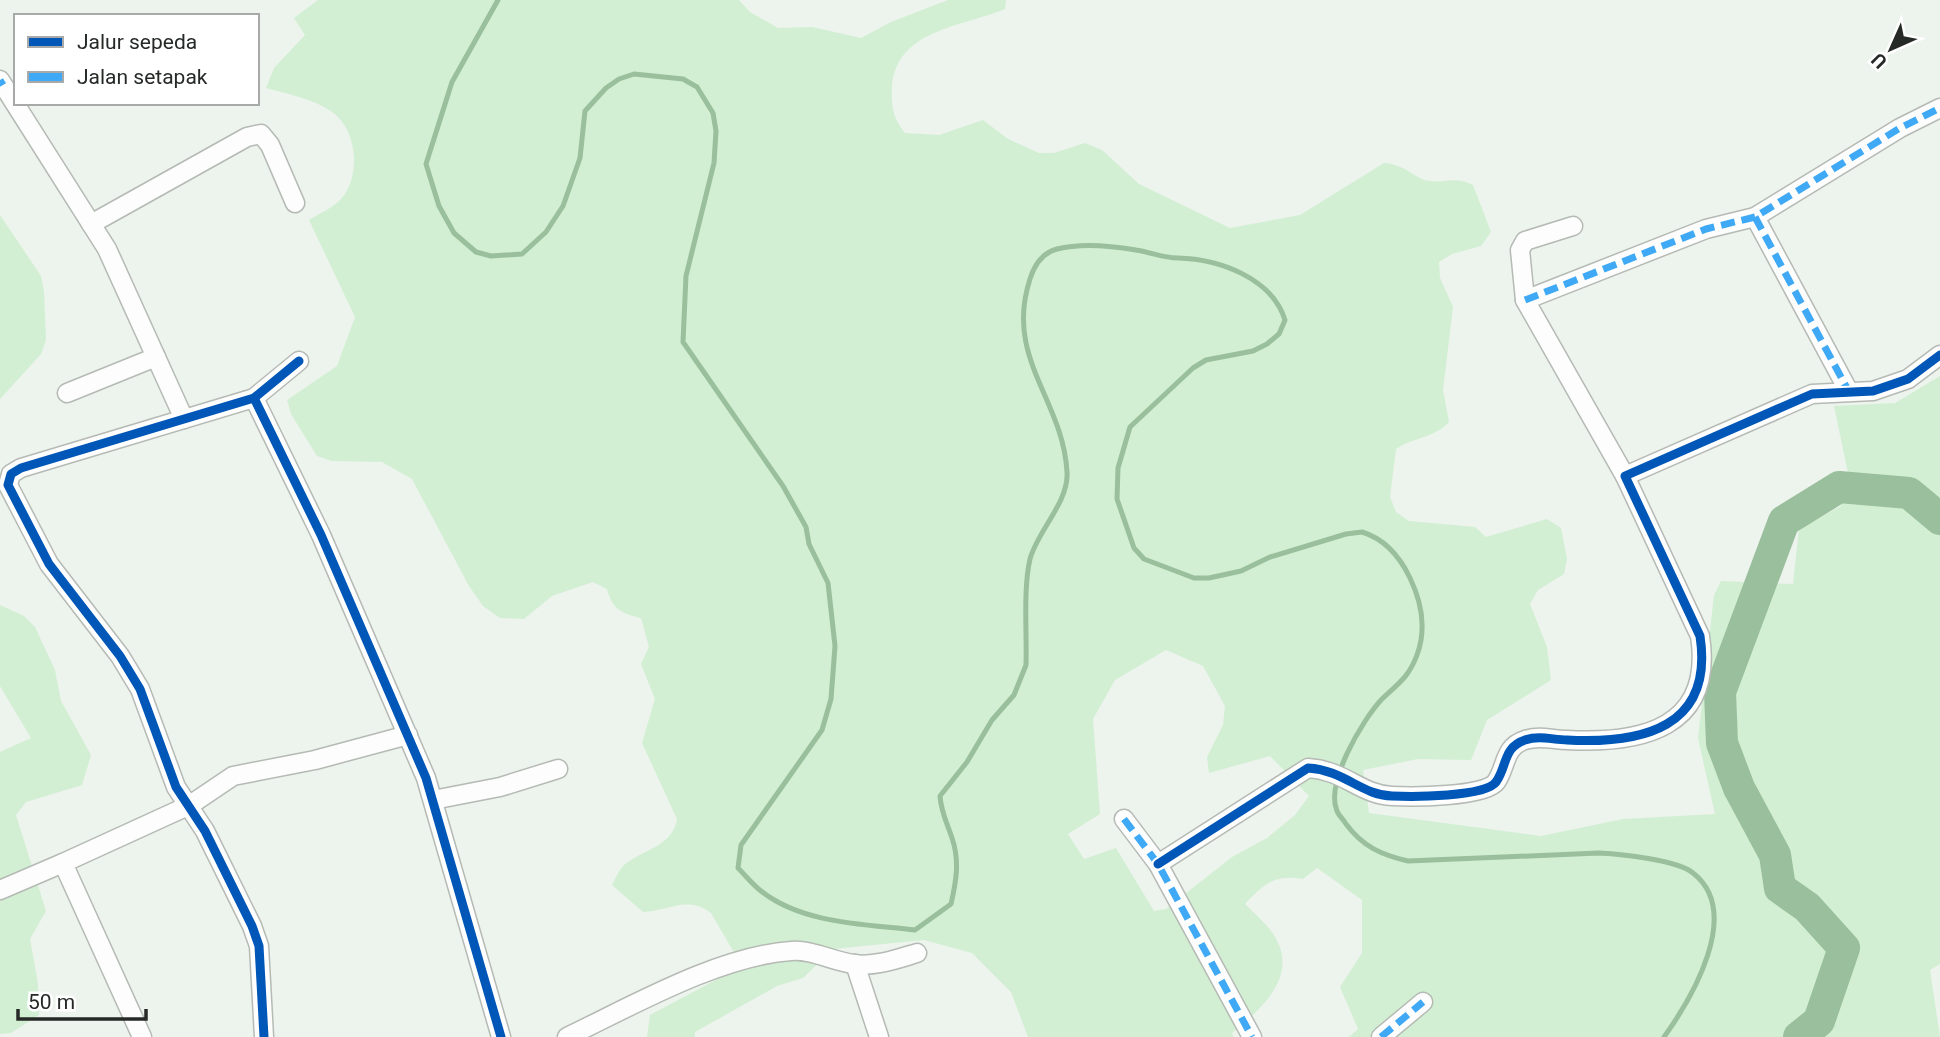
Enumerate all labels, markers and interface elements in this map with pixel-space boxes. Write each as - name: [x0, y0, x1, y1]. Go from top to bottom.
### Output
- legend: [14, 14, 259, 105]
- north arrow: [1856, 14, 1926, 84]
- text: Jalur sepeda: [77, 30, 197, 54]
- text: U: [1867, 48, 1892, 73]
- text: Jalan setapak: [77, 65, 208, 89]
- scale bar: [18, 978, 145, 1022]
- text: 50 m: [28, 990, 75, 1014]

